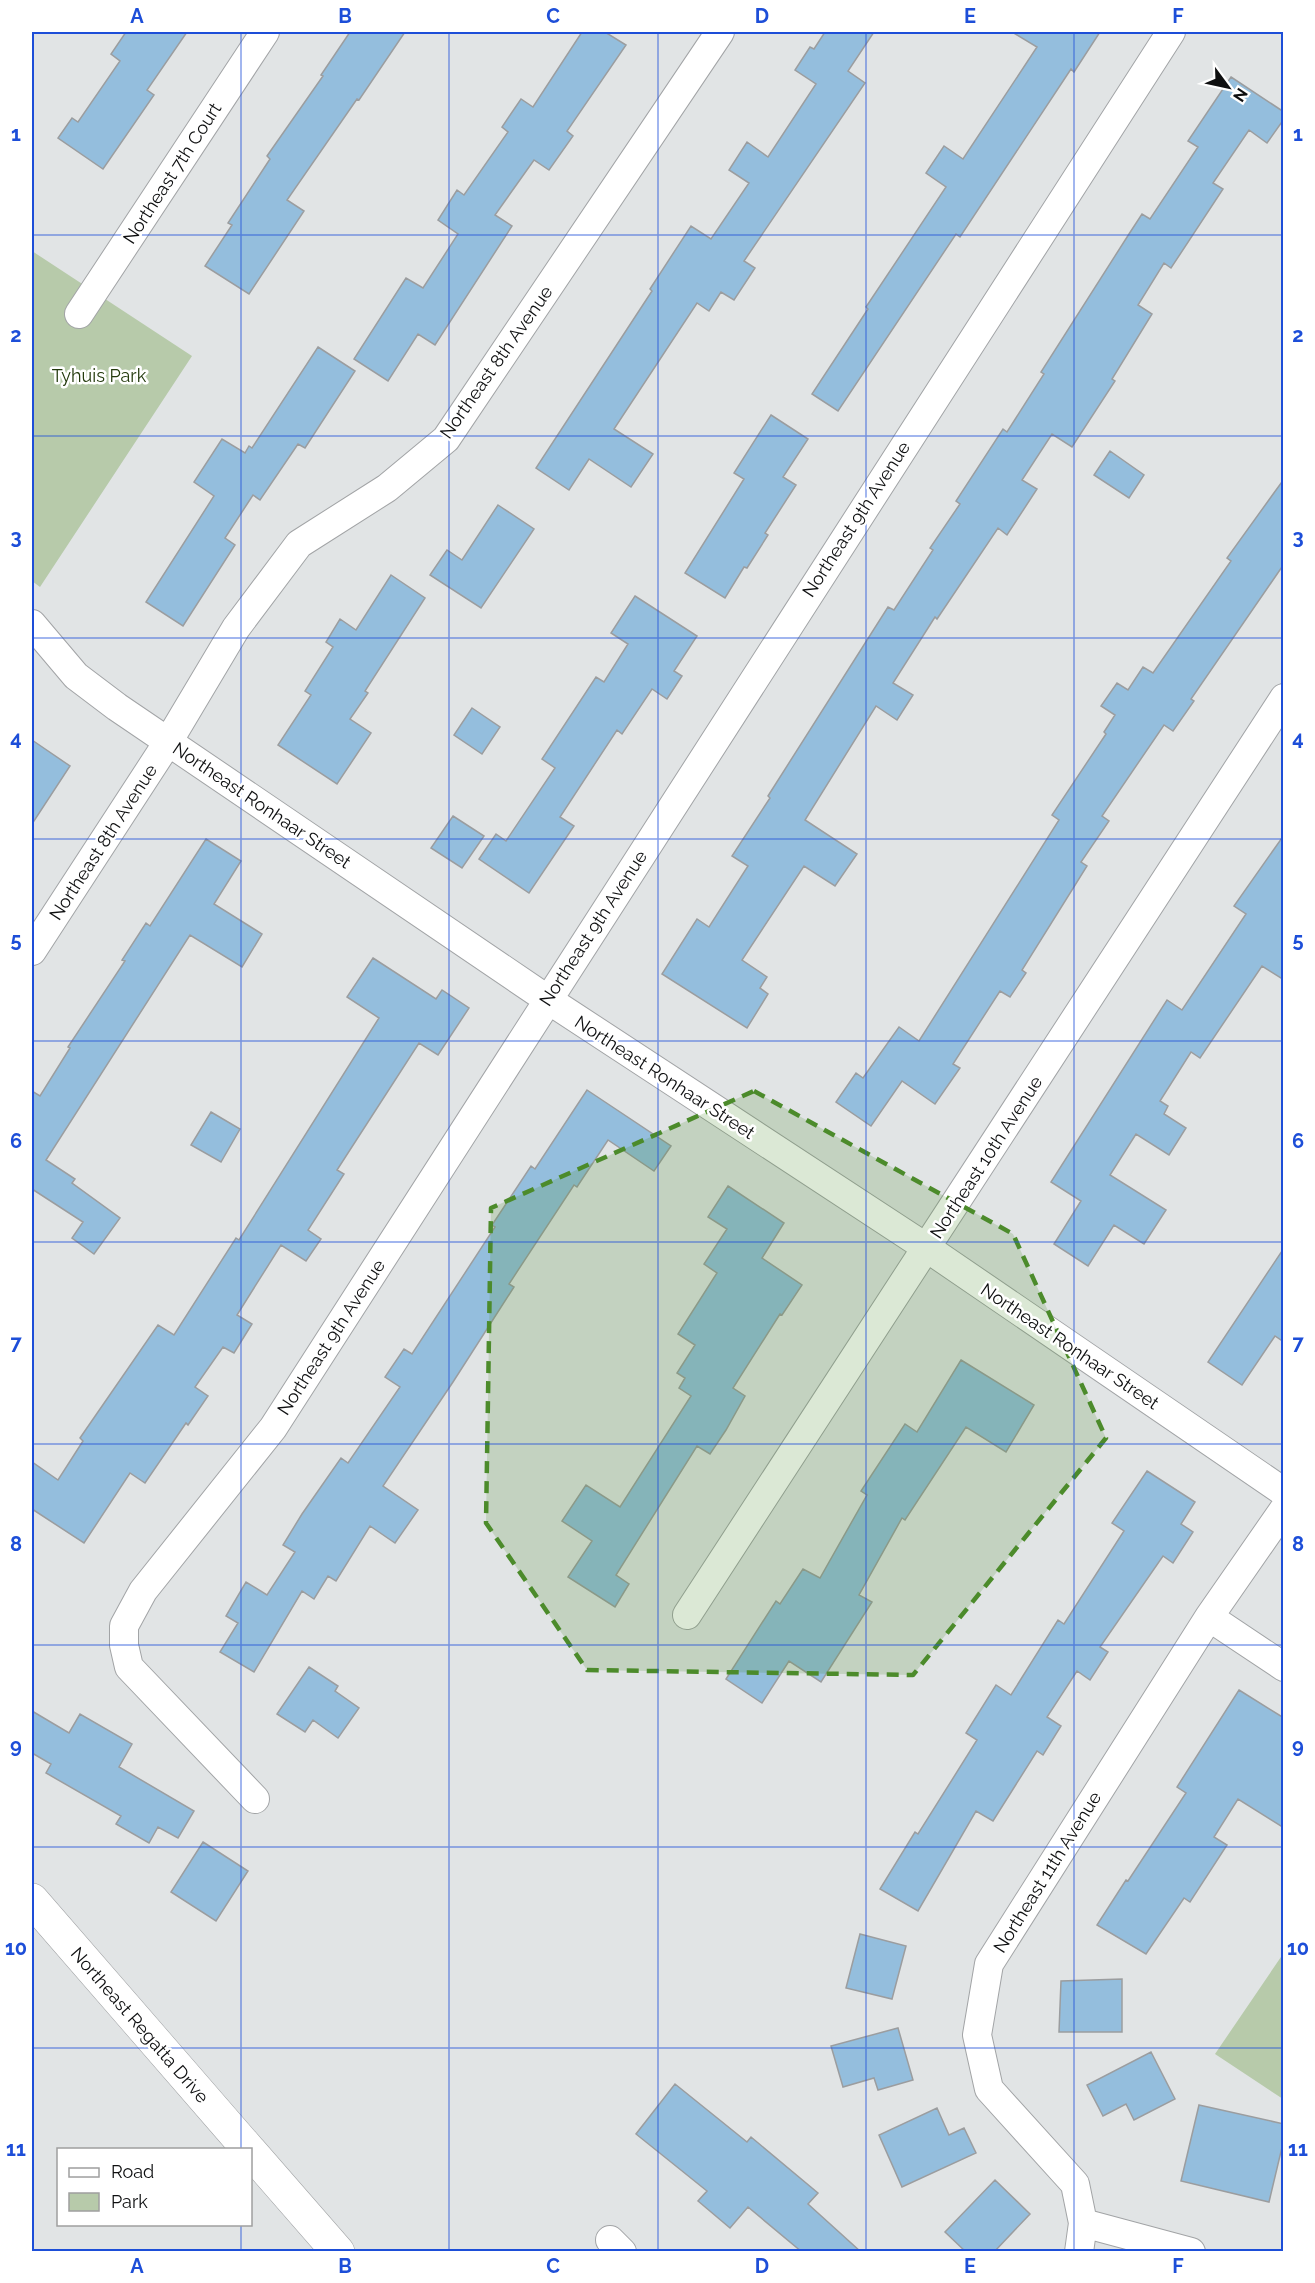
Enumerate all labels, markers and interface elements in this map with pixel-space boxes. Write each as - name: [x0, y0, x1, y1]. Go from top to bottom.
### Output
- text: A: [130, 4, 144, 28]
- text: B: [338, 4, 352, 28]
- text: C: [546, 4, 560, 28]
- text: D: [755, 4, 769, 28]
- text: E: [964, 4, 976, 28]
- text: F: [1172, 4, 1184, 28]
- north arrow: [1198, 57, 1258, 117]
- text: N: [1229, 85, 1251, 105]
- street label: Northeast 7th Court: [119, 99, 225, 247]
- text: 1: [11, 122, 21, 146]
- text: 1: [1293, 122, 1303, 146]
- street label: Northeast 8th Avenue: [435, 281, 557, 442]
- text: 2: [10, 323, 22, 347]
- text: 2: [1292, 323, 1304, 347]
- park label: Tyhuis Park: [52, 365, 147, 386]
- street label: Northeast 9th Avenue: [798, 437, 914, 601]
- text: 3: [10, 525, 22, 549]
- text: 3: [1292, 525, 1304, 549]
- text: 4: [10, 726, 22, 750]
- text: 4: [1292, 726, 1304, 750]
- street label: Northeast Ronhaar Street: [169, 738, 355, 872]
- street label: Northeast 8th Avenue: [45, 760, 161, 924]
- street label: Northeast 9th Avenue: [535, 846, 651, 1010]
- text: 5: [10, 928, 22, 952]
- text: 5: [1292, 928, 1304, 952]
- street label: Northeast Ronhaar Street: [571, 1011, 759, 1143]
- street label: Northeast 10th Avenue: [926, 1071, 1047, 1242]
- text: 6: [10, 1129, 22, 1153]
- text: 6: [1292, 1129, 1304, 1153]
- street label: Northeast 9th Avenue: [273, 1255, 389, 1419]
- street label: Northeast Ronhaar Street: [977, 1279, 1163, 1413]
- text: 7: [10, 1331, 22, 1355]
- text: 7: [1292, 1331, 1304, 1355]
- text: 8: [10, 1532, 22, 1556]
- text: 8: [1292, 1532, 1304, 1556]
- text: 9: [10, 1734, 22, 1758]
- text: 9: [1292, 1734, 1304, 1758]
- street label: Northeast 11th Avenue: [989, 1787, 1105, 1956]
- text: 10: [5, 1936, 27, 1960]
- text: 10: [1287, 1936, 1309, 1960]
- street label: Northeast Regatta Drive: [67, 1943, 214, 2107]
- text: 11: [6, 2137, 26, 2161]
- text: 11: [1288, 2137, 1308, 2161]
- legend: [57, 2148, 252, 2226]
- text: Road: [111, 2161, 154, 2182]
- text: Park: [111, 2191, 148, 2212]
- text: A: [130, 2254, 144, 2278]
- text: B: [338, 2254, 352, 2278]
- text: C: [546, 2254, 560, 2278]
- text: D: [755, 2254, 769, 2278]
- text: E: [964, 2254, 976, 2278]
- text: F: [1172, 2254, 1184, 2278]

